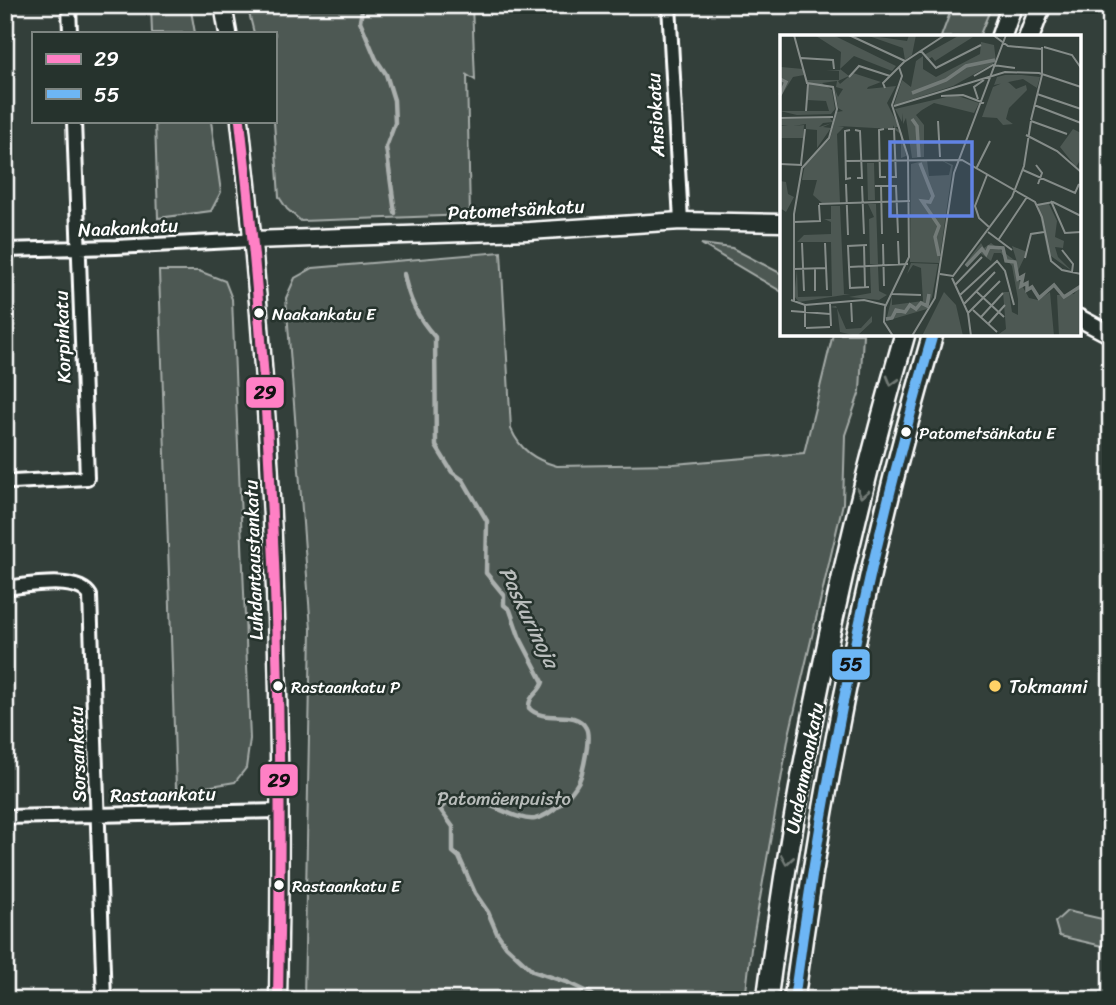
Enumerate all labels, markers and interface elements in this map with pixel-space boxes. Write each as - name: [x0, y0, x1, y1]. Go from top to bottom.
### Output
- legend: [32, 32, 276, 122]
- inset map: [780, 35, 1081, 336]
- text: 29: [94, 40, 119, 78]
- street label: Ansiokatu: [637, 72, 674, 159]
- text: 55: [94, 76, 120, 114]
- street label: Patometsänkatu: [447, 189, 585, 230]
- street label: Naakankatu: [77, 208, 179, 247]
- street label: Korpinkatu: [44, 290, 81, 384]
- place label: Naakankatu E: [272, 299, 377, 329]
- marker: Naakankatu E: [252, 306, 266, 320]
- one-way arrow: [885, 375, 900, 387]
- line badge: 29: [245, 376, 285, 409]
- text: 29: [253, 376, 277, 409]
- place label: Patometsänkatu E: [919, 418, 1057, 448]
- marker: Patometsänkatu E: [899, 425, 913, 439]
- street label: Luhdantaustankatu: [234, 479, 273, 641]
- one-way arrow: [856, 487, 870, 499]
- water label: Paskurinoja: [488, 560, 571, 677]
- line badge: 55: [831, 648, 871, 681]
- text: 55: [839, 648, 863, 681]
- place label: Tokmanni: [1009, 670, 1088, 703]
- place label: Rastaankatu P: [291, 672, 401, 702]
- marker: Tokmanni: [987, 678, 1003, 694]
- marker: Rastaankatu P: [271, 679, 285, 693]
- street label: Uudenmaankatu: [776, 700, 833, 837]
- street label: Sorsankatu: [59, 705, 96, 803]
- line badge: 29: [259, 763, 299, 797]
- text: 29: [267, 764, 291, 797]
- street label: Rastaankatu: [110, 777, 216, 812]
- park label: Patomäenpuisto: [437, 782, 571, 815]
- one-way arrow: [780, 854, 795, 866]
- place label: Rastaankatu E: [292, 871, 402, 901]
- marker: Rastaankatu E: [272, 878, 286, 892]

